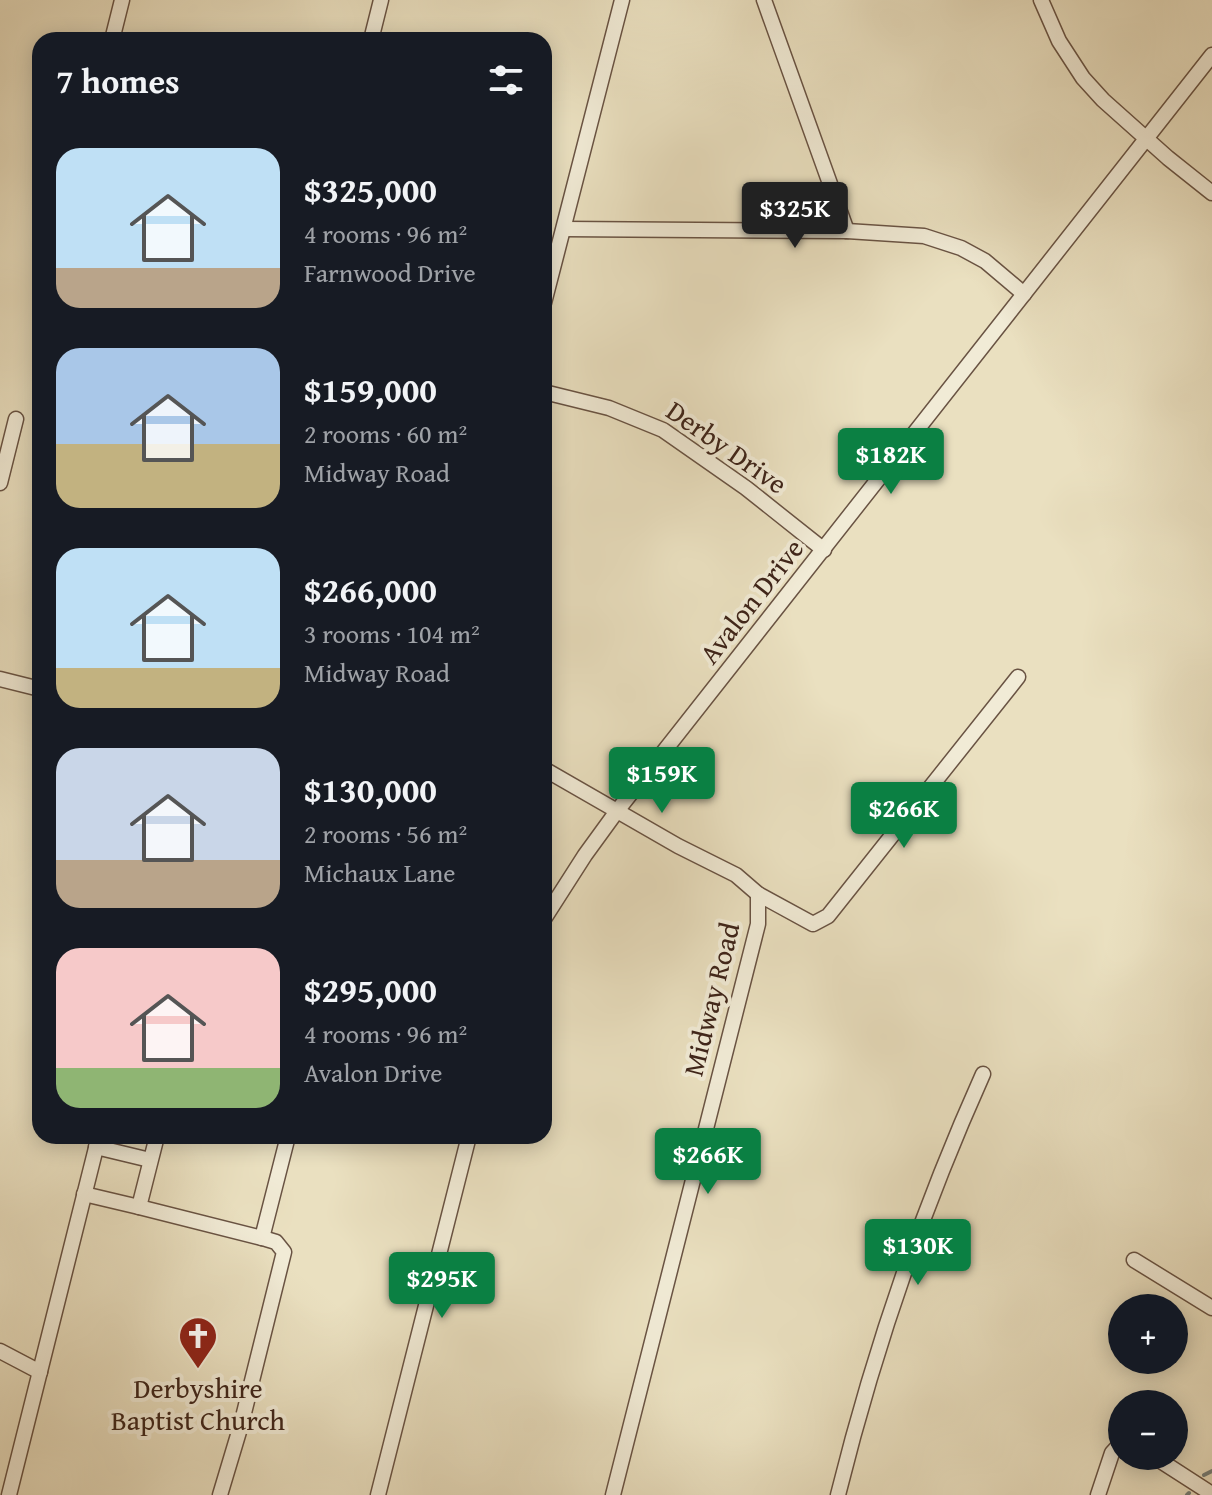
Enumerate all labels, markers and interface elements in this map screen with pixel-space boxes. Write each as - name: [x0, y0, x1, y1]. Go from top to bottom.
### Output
- text: 7 homes: [56, 56, 180, 105]
- icon: filters: [484, 58, 528, 102]
- text: $325,000: [304, 165, 437, 214]
- icon: home: [120, 180, 216, 276]
- pin: $325K: [739, 182, 851, 250]
- text: $325K: [760, 188, 830, 227]
- text: 4 rooms · 96 m²: [304, 214, 467, 253]
- text: Farnwood Drive: [304, 253, 476, 292]
- text: $159,000: [304, 365, 437, 414]
- icon: home: [120, 380, 216, 476]
- street label: Derby Drive: [659, 390, 796, 503]
- text: 2 rooms · 60 m²: [304, 414, 467, 453]
- pin: $182K: [835, 428, 947, 496]
- text: $182K: [856, 434, 926, 473]
- text: Midway Road: [304, 453, 450, 492]
- street label: Avalon Drive: [689, 529, 813, 672]
- text: $266,000: [304, 565, 437, 614]
- icon: home: [120, 580, 216, 676]
- text: 3 rooms · 104 m²: [304, 614, 480, 653]
- text: Midway Road: [304, 653, 450, 692]
- pin: $159K: [606, 747, 718, 815]
- text: $159K: [627, 753, 697, 792]
- text: $130,000: [304, 765, 437, 814]
- icon: home: [120, 780, 216, 876]
- pin: $266K: [848, 782, 960, 850]
- text: $266K: [869, 788, 939, 827]
- text: 2 rooms · 56 m²: [304, 814, 467, 853]
- text: Michaux Lane: [304, 853, 455, 892]
- street label: Midway Road: [672, 918, 749, 1080]
- text: $295,000: [304, 965, 437, 1014]
- icon: home: [120, 980, 216, 1076]
- text: 4 rooms · 96 m²: [304, 1014, 467, 1053]
- text: Avalon Drive: [304, 1053, 442, 1092]
- pin: $266K: [652, 1128, 764, 1196]
- text: $266K: [673, 1134, 743, 1173]
- pin: $130K: [862, 1219, 974, 1287]
- text: $130K: [883, 1225, 953, 1264]
- pin: $295K: [386, 1252, 498, 1320]
- text: $295K: [407, 1258, 477, 1297]
- map controls: [1108, 1294, 1188, 1470]
- button: +: [1108, 1294, 1188, 1374]
- church icon: Derbyshire Baptist Church: [177, 1315, 219, 1370]
- place label: Derbyshire Baptist Church: [111, 1367, 285, 1440]
- button: −: [1108, 1390, 1188, 1470]

